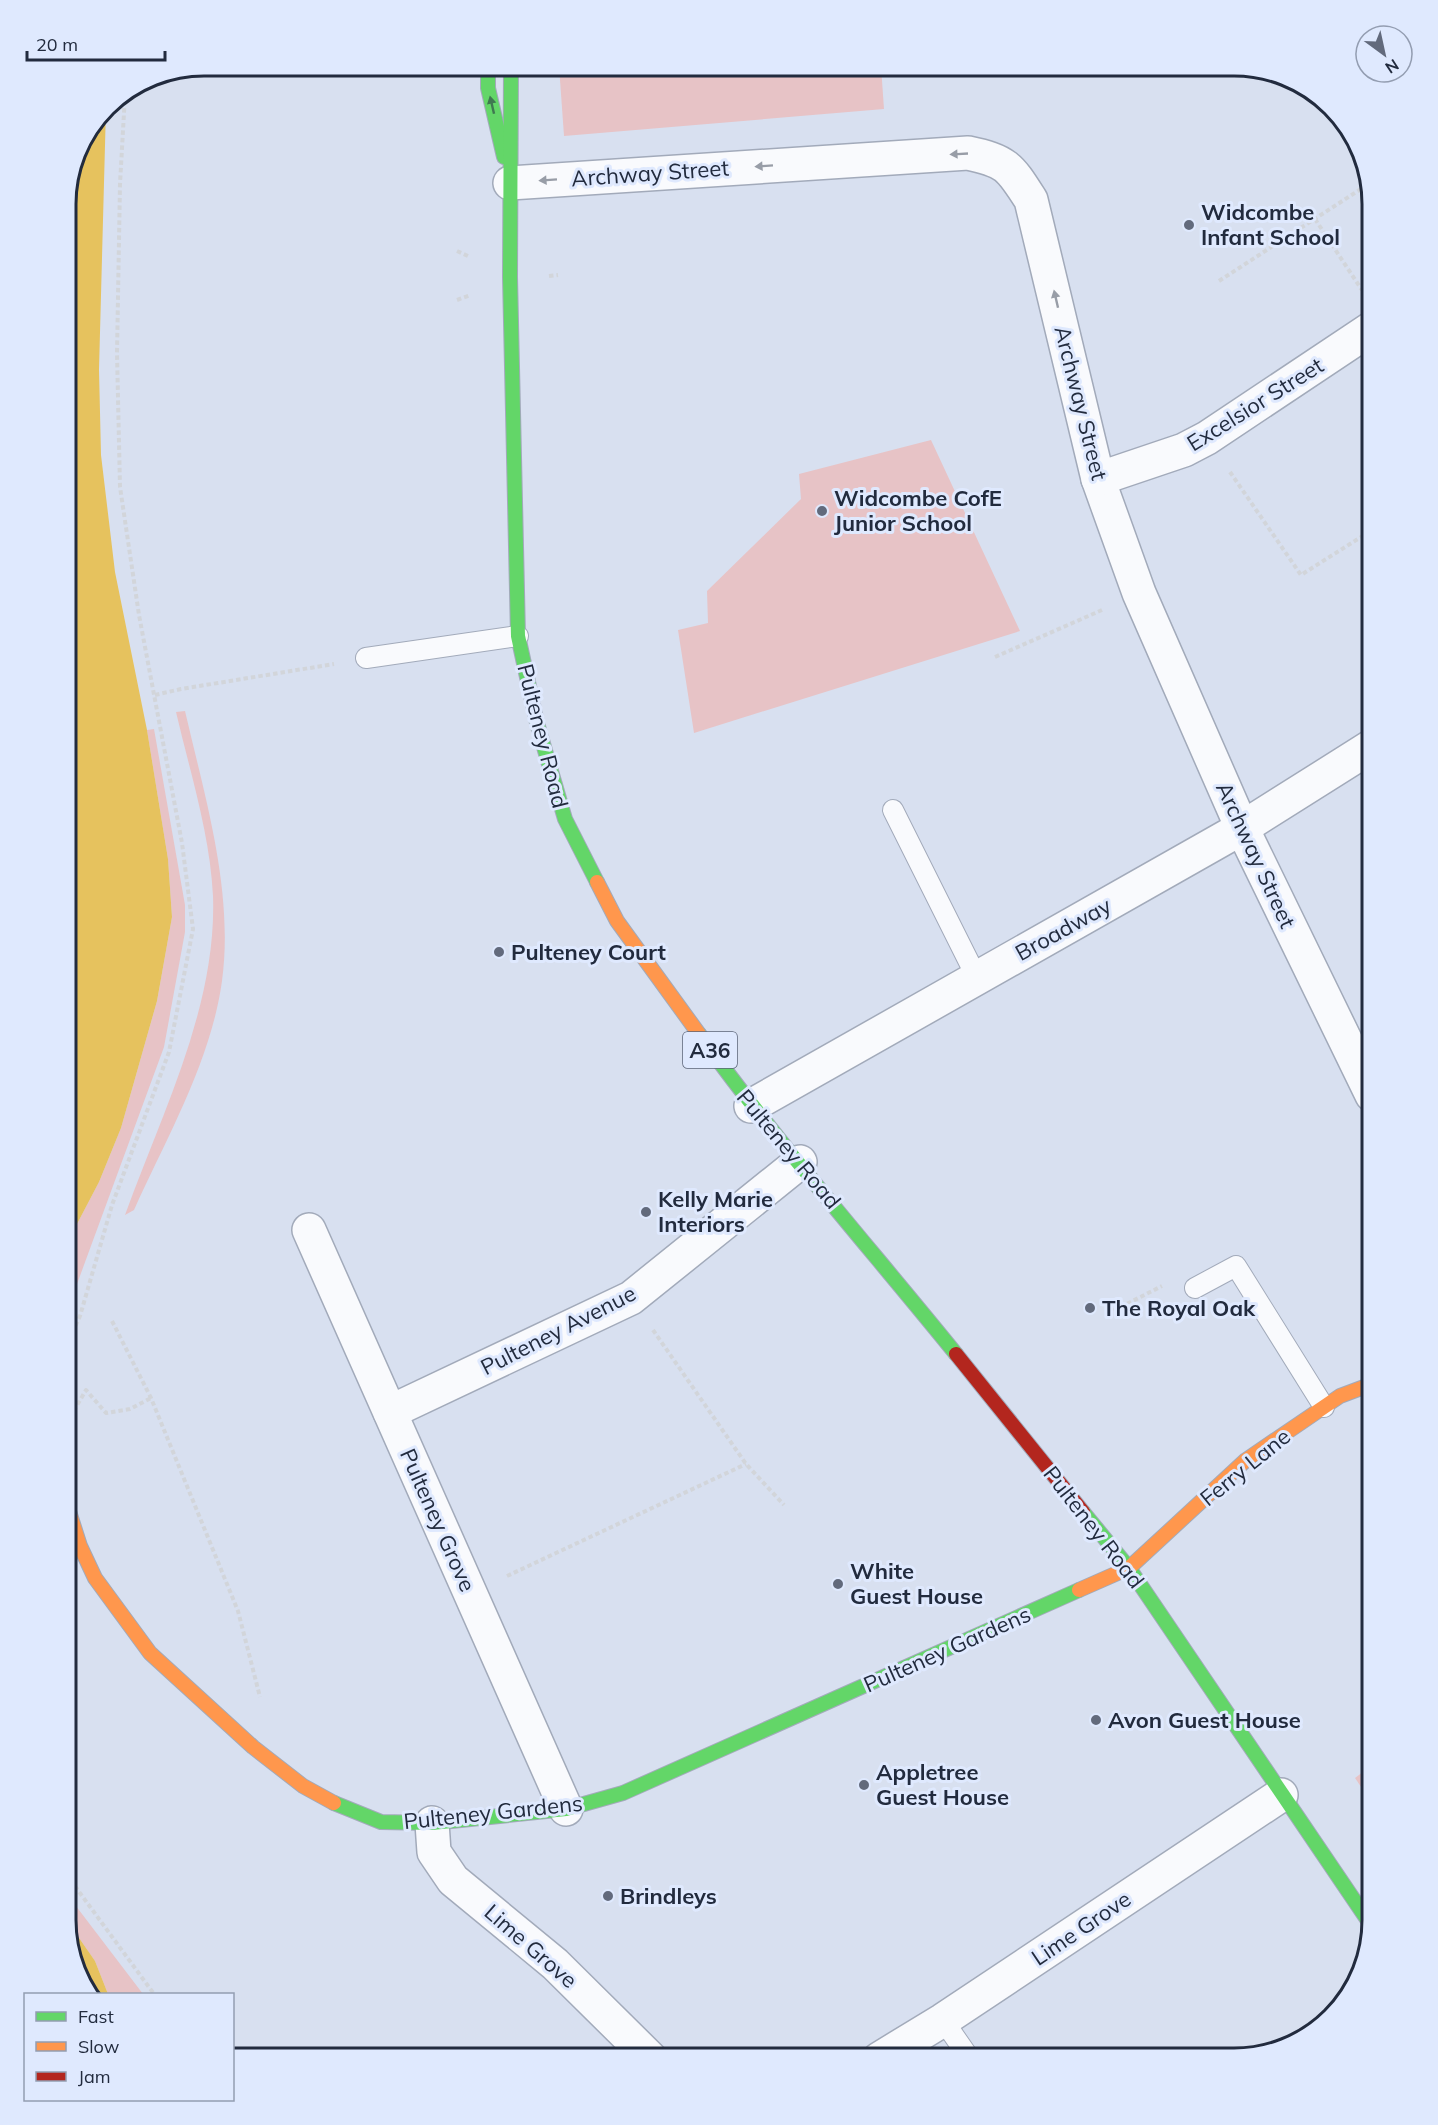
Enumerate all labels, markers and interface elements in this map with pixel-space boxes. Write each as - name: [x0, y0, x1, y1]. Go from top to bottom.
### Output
- scale bar: [27, 24, 165, 62]
- north arrow: [1354, 24, 1414, 84]
- text: 20 m: [36, 33, 78, 56]
- text: N: [1382, 55, 1403, 78]
- one-way arrow: [487, 95, 496, 114]
- one-way arrow: [949, 149, 968, 158]
- street label: Archway Street: [570, 154, 730, 192]
- one-way arrow: [754, 161, 773, 171]
- one-way arrow: [539, 175, 558, 185]
- place label: Widcombe Infant School: [1201, 198, 1340, 251]
- marker: Widcombe Infant School: [1182, 218, 1196, 232]
- one-way arrow: [1050, 290, 1060, 308]
- street label: Archway Street: [1048, 323, 1114, 483]
- street label: Excelsior Street: [1182, 351, 1329, 457]
- place label: Widcombe CofE Junior School: [834, 484, 1002, 537]
- marker: Widcombe CofE Junior School: [815, 504, 829, 518]
- street label: Pulteney Road: [512, 661, 574, 811]
- street label: Archway Street: [1210, 778, 1302, 933]
- street label: Broadway: [1010, 891, 1116, 967]
- place label: Pulteney Court: [511, 938, 666, 966]
- marker: Pulteney Court: [492, 945, 506, 959]
- road number: A36: [683, 1032, 737, 1068]
- street label: Pulteney Road: [731, 1083, 847, 1215]
- place label: Kelly Marie Interiors: [658, 1185, 773, 1238]
- marker: Kelly Marie Interiors: [639, 1205, 653, 1219]
- street label: Pulteney Avenue: [476, 1279, 640, 1381]
- place label: The Royal Oak: [1102, 1294, 1256, 1322]
- marker: The Royal Oak: [1083, 1301, 1097, 1315]
- street label: Ferry Lane: [1194, 1422, 1296, 1512]
- street label: Pulteney Grove: [394, 1444, 482, 1596]
- street label: Pulteney Road: [1037, 1460, 1151, 1594]
- place label: White Guest House: [850, 1557, 983, 1610]
- marker: White Guest House: [831, 1577, 845, 1591]
- street label: Pulteney Gardens: [859, 1600, 1035, 1698]
- place label: Avon Guest House: [1108, 1706, 1301, 1734]
- marker: Avon Guest House: [1089, 1713, 1103, 1727]
- place label: Appletree Guest House: [876, 1758, 1009, 1811]
- marker: Appletree Guest House: [857, 1778, 871, 1792]
- street label: Pulteney Gardens: [402, 1789, 584, 1835]
- place label: Brindleys: [620, 1882, 717, 1910]
- street label: Lime Grove: [1026, 1884, 1136, 1972]
- marker: Brindleys: [601, 1889, 615, 1903]
- street label: Lime Grove: [479, 1898, 583, 1994]
- legend: [24, 1993, 234, 2101]
- text: Fast: [78, 2005, 114, 2028]
- text: Slow: [78, 2035, 120, 2058]
- text: Jam: [78, 2065, 111, 2088]

